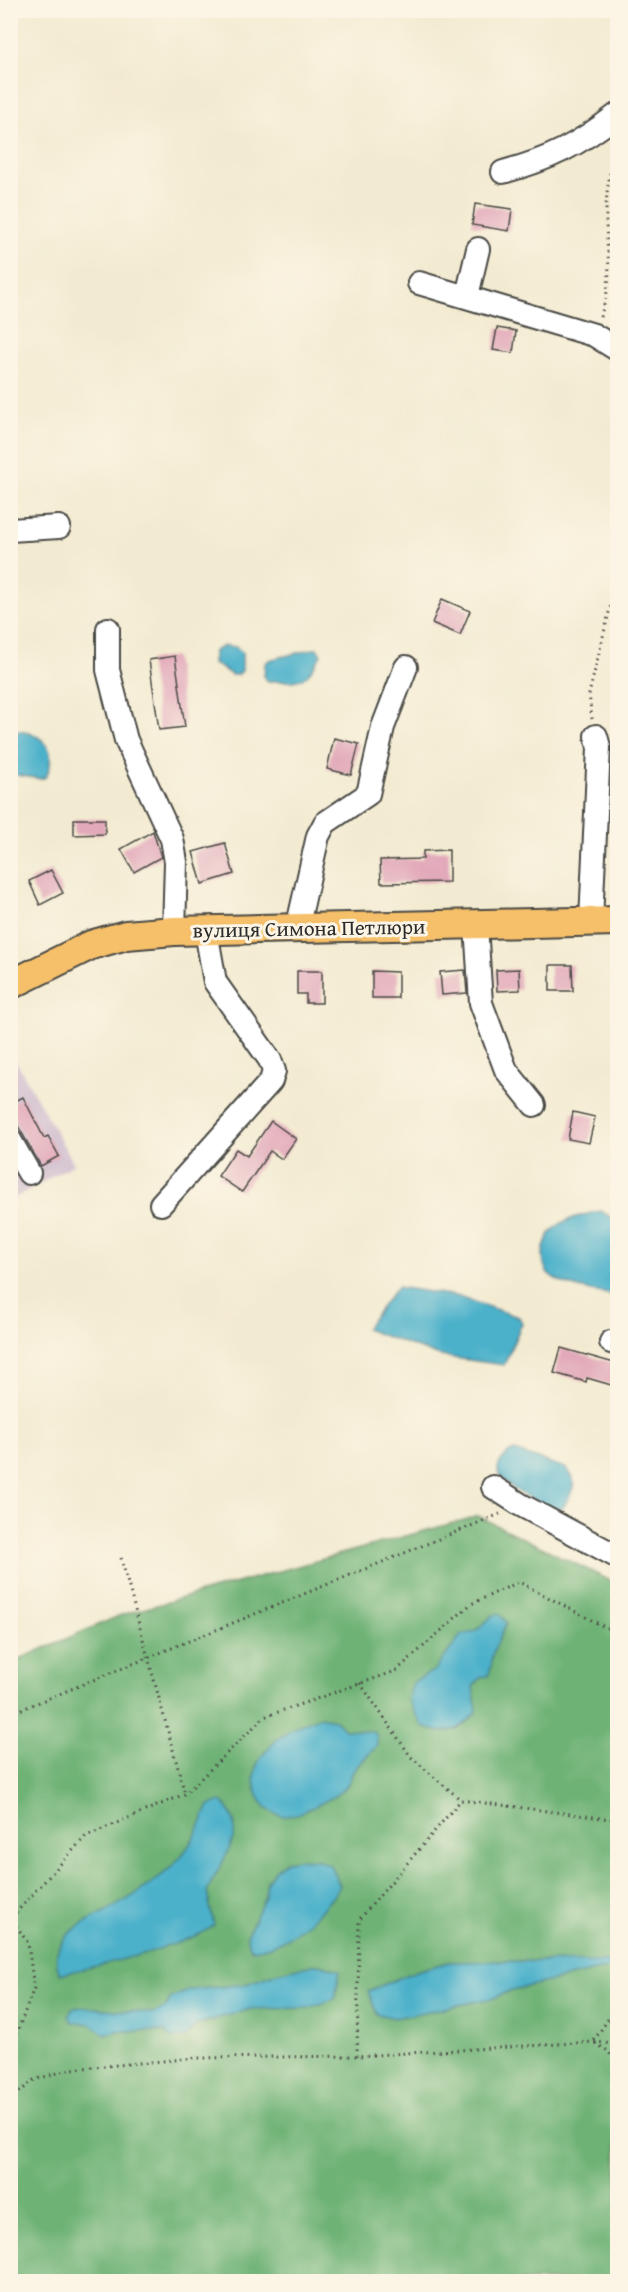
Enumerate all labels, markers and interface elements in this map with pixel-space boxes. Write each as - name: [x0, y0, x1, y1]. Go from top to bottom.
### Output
- street label: вулиця Симона Петлюри: [192, 910, 426, 946]

